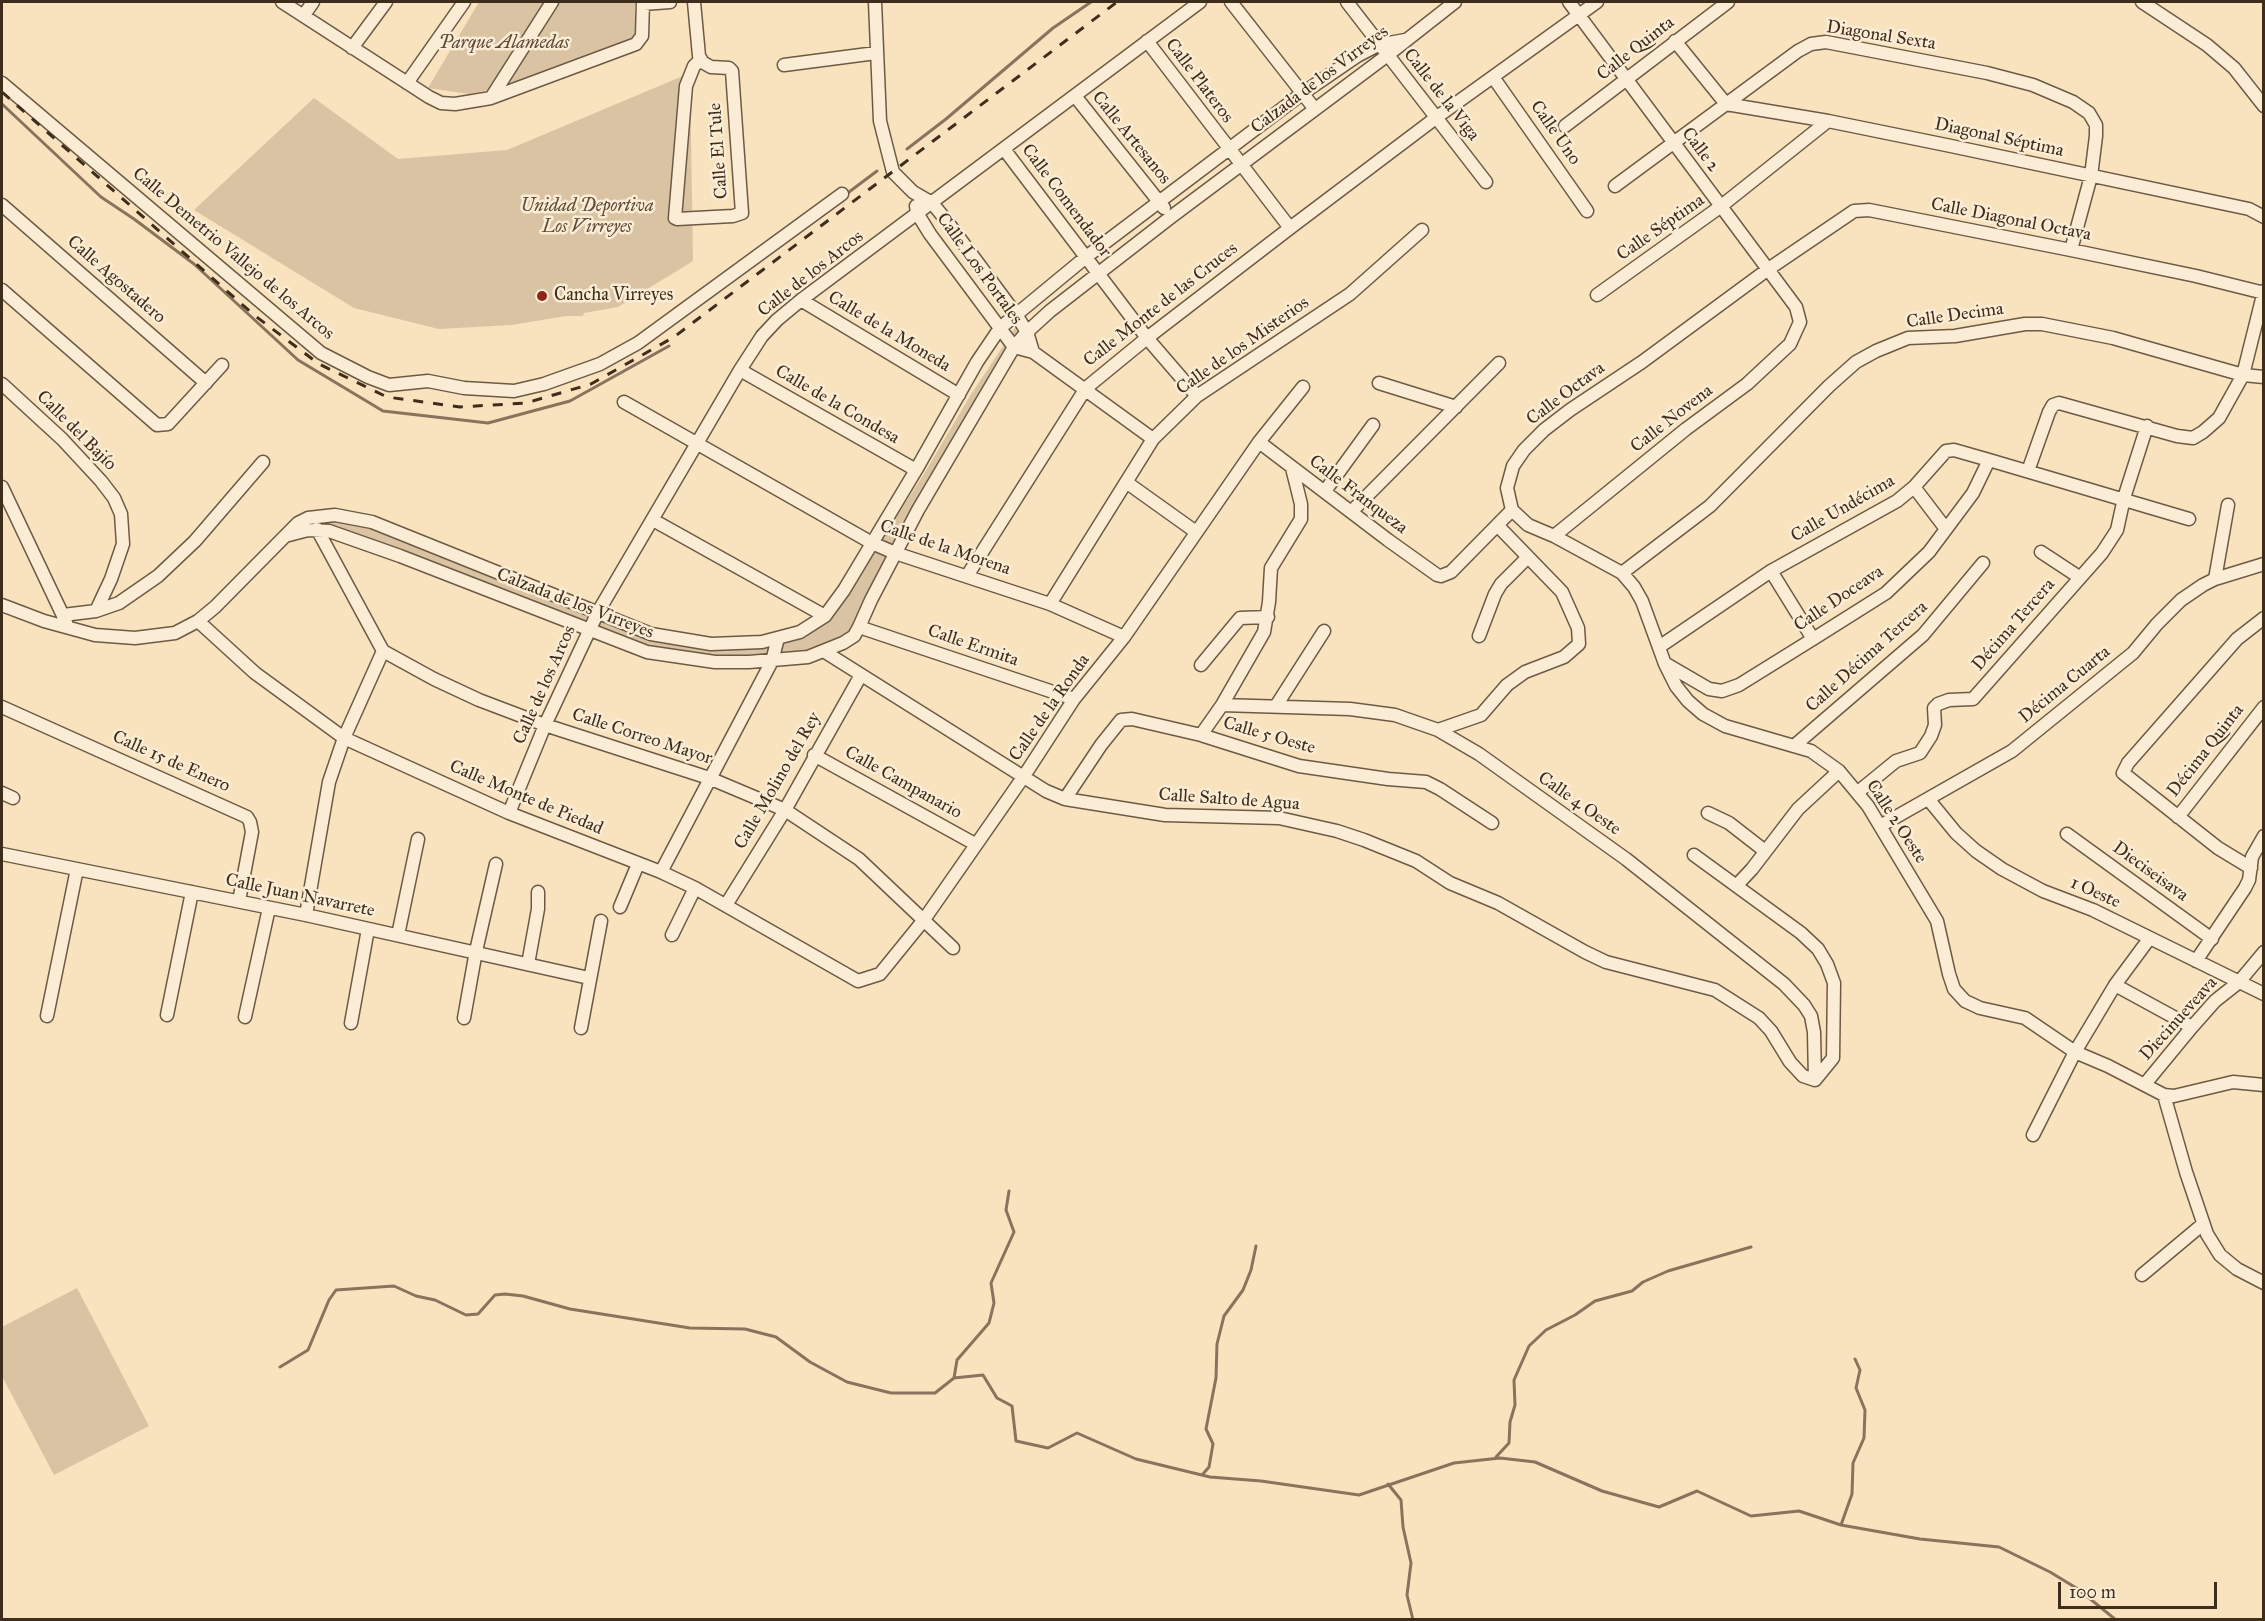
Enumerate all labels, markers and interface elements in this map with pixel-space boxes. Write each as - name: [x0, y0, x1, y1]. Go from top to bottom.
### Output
- street label: Calle Quinta: [1593, 12, 1679, 86]
- street label: Diagonal Sexta: [1825, 17, 1937, 55]
- street label: Calzada de los Virreyes: [1247, 21, 1393, 139]
- park label: Parque Alamedas: [439, 33, 569, 55]
- street label: Calle Plateros: [1160, 35, 1238, 127]
- street label: Calle de la Viga: [1398, 45, 1484, 145]
- street label: Calle Artesanos: [1087, 87, 1175, 189]
- street label: Calle Uno: [1525, 97, 1585, 169]
- street label: Calle El Tule: [705, 102, 733, 200]
- street label: Diagonal Séptima: [1933, 114, 2065, 162]
- street label: Calle 2: [1676, 124, 1724, 176]
- street label: Calle Comendador: [1016, 140, 1116, 262]
- street label: Calle Demetrio Vallejo de los Arcos: [128, 163, 338, 345]
- street label: Calle Séptima: [1613, 190, 1709, 266]
- street label: Calle Diagonal Octava: [1929, 194, 2093, 246]
- park label: Unidad Deportiva Los Virreyes: [520, 196, 654, 238]
- street label: Calle Los Portales: [931, 209, 1027, 329]
- street label: Calle de los Arcos: [754, 226, 868, 322]
- street label: Calle Agostadero: [62, 231, 170, 329]
- street label: Calle Monte de las Cruces: [1080, 238, 1242, 372]
- place label: Cancha Virreyes: [554, 285, 673, 307]
- street label: Calle de la Moneda: [824, 287, 954, 377]
- marker: Cancha Virreyes: [535, 289, 549, 303]
- street label: Calle de los Misterios: [1172, 292, 1314, 400]
- street label: Calle Decima: [1905, 298, 2005, 334]
- street label: Calle Octava: [1523, 358, 1609, 430]
- street label: Calle de la Condesa: [771, 361, 903, 449]
- street label: Calle Novena: [1627, 380, 1717, 458]
- street label: Calle del Bajío: [32, 387, 120, 475]
- street label: Calle Franqueza: [1304, 451, 1412, 539]
- street label: Calle Undécima: [1787, 471, 1899, 547]
- street label: Calle de la Morena: [877, 516, 1013, 580]
- street label: Calle Doceava: [1790, 561, 1888, 637]
- street label: Calzada de los Virreyes: [493, 564, 657, 644]
- street label: Décima Tercera: [1968, 574, 2060, 676]
- street label: Calle Décima Tercera: [1802, 597, 1932, 717]
- street label: Calle Ermita: [925, 620, 1021, 672]
- street label: Calle de los Arcos: [509, 622, 581, 748]
- street label: Décima Cuarta: [2015, 642, 2115, 728]
- street label: Calle de la Ronda: [1005, 650, 1095, 766]
- street label: Décima Quinta: [2163, 700, 2249, 802]
- street label: Calle Correo Mayor: [569, 704, 715, 770]
- street label: Calle Molino del Rey: [730, 709, 826, 853]
- street label: Calle 5 Oeste: [1220, 713, 1318, 759]
- street label: Calle 15 de Enero: [109, 726, 233, 798]
- street label: Calle Campanario: [841, 742, 965, 824]
- street label: Calle Monte de Piedad: [446, 756, 606, 840]
- street label: Calle 4 Oeste: [1533, 767, 1625, 841]
- street label: Calle 2 Oeste: [1861, 776, 1931, 868]
- street label: Calle Salto de Agua: [1158, 784, 1300, 816]
- street label: Dieciseisava: [2108, 837, 2192, 907]
- street label: Calle Juan Navarrete: [223, 870, 377, 922]
- street label: 1 Oeste: [2067, 872, 2123, 914]
- street label: Diecinueveava: [2136, 973, 2222, 1065]
- scale bar: [2061, 1570, 2220, 1608]
- text: 100 m: [2069, 1581, 2116, 1603]

